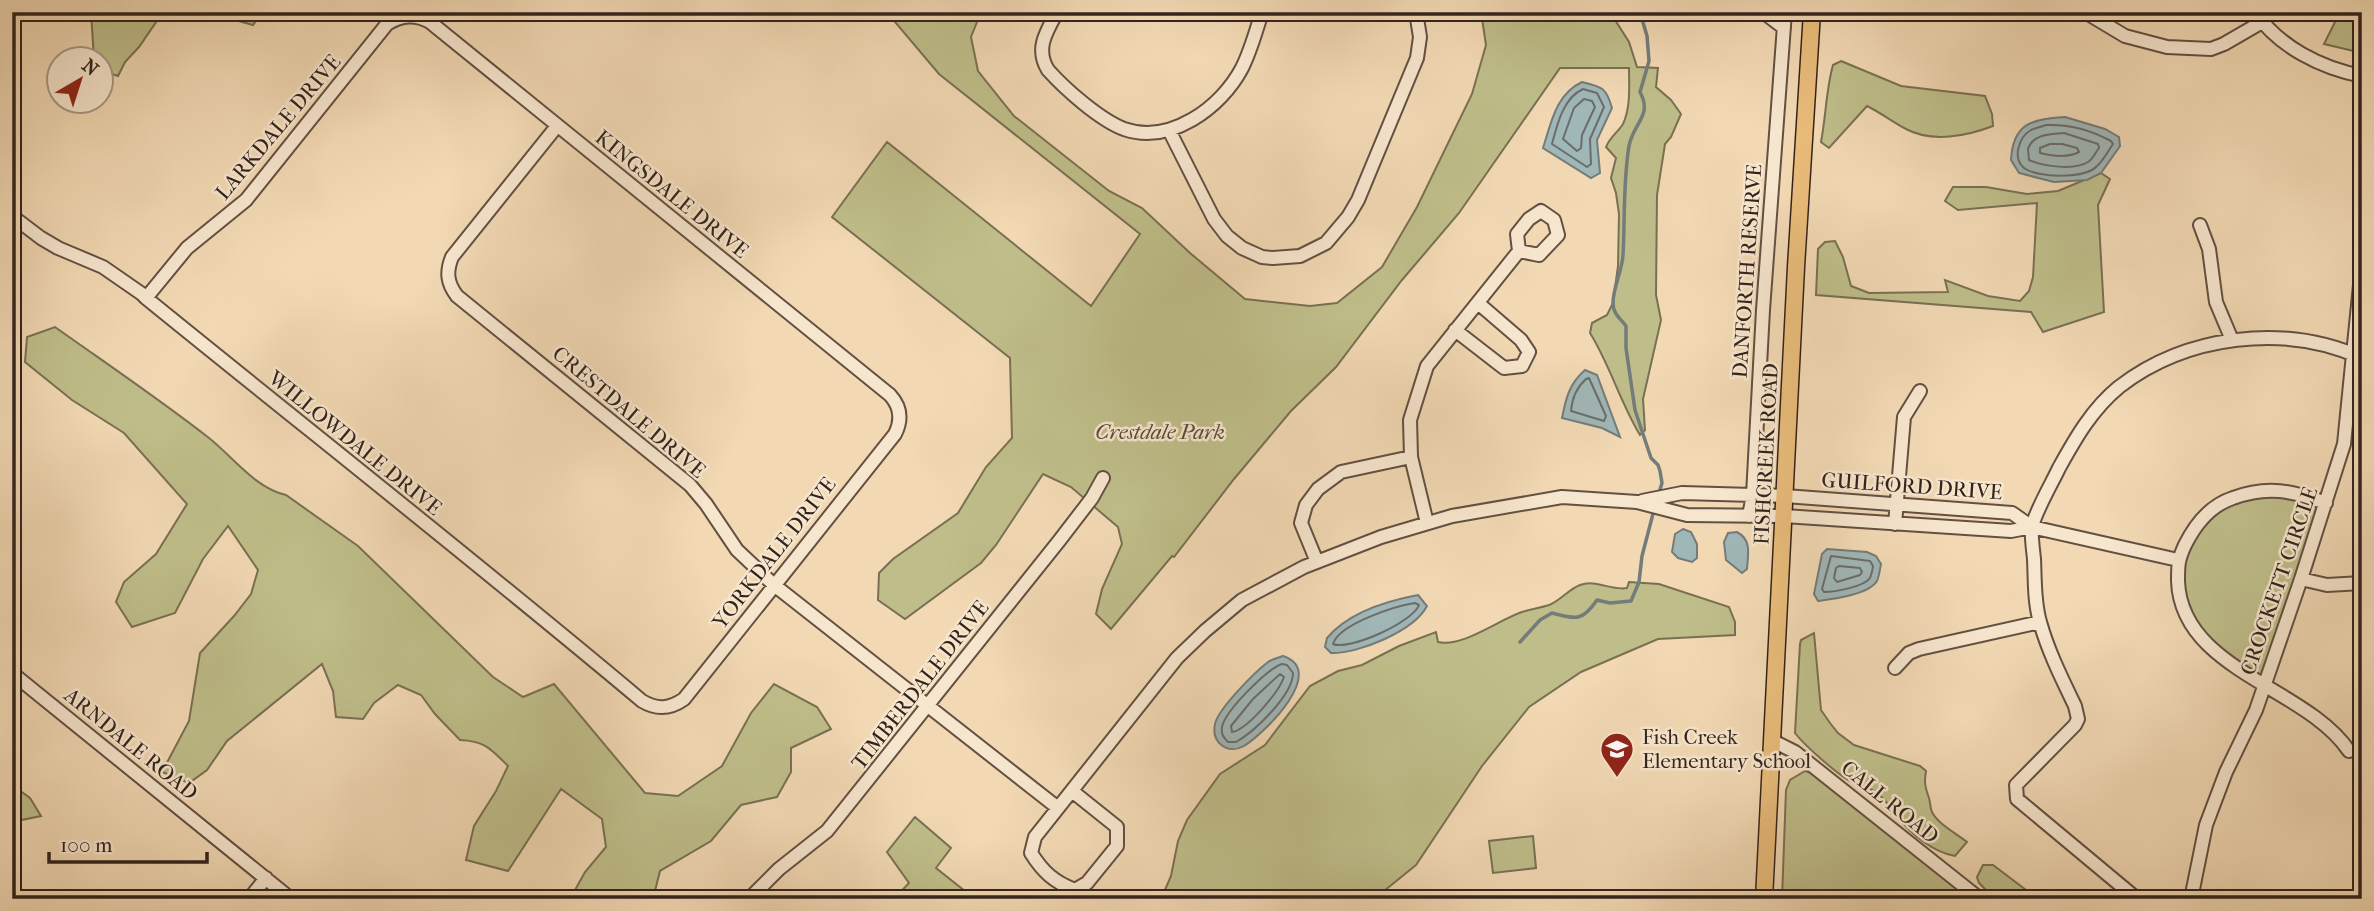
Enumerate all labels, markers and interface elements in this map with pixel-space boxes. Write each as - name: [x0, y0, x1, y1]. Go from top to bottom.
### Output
- north arrow: [46, 46, 116, 116]
- street label: LARKDALE DRIVE: [210, 49, 346, 204]
- text: N: [78, 54, 103, 81]
- street label: KINGSDALE DRIVE: [591, 125, 753, 263]
- street label: DANFORTH RESERVE: [1728, 163, 1766, 379]
- street label: CRESTDALE DRIVE: [548, 341, 710, 483]
- street label: FISHCREEK ROAD: [1749, 363, 1783, 545]
- street label: WILLOWDALE DRIVE: [263, 365, 446, 520]
- park label: Crestdale Park: [1095, 420, 1225, 444]
- street label: GUILFORD DRIVE: [1821, 468, 2003, 504]
- street label: YORKDALE DRIVE: [707, 472, 841, 634]
- street label: CROCKETT CIRCLE: [2236, 484, 2323, 678]
- street label: TIMBERDALE DRIVE: [847, 596, 994, 774]
- street label: ARNDALE ROAD: [59, 682, 202, 805]
- place label: Fish Creek Elementary School: [1642, 725, 1811, 773]
- school or university icon: Fish Creek Elementary School: [1598, 730, 1636, 779]
- street label: CALL ROAD: [1837, 756, 1943, 848]
- scale bar: [49, 820, 206, 864]
- text: 100 m: [60, 833, 113, 857]

